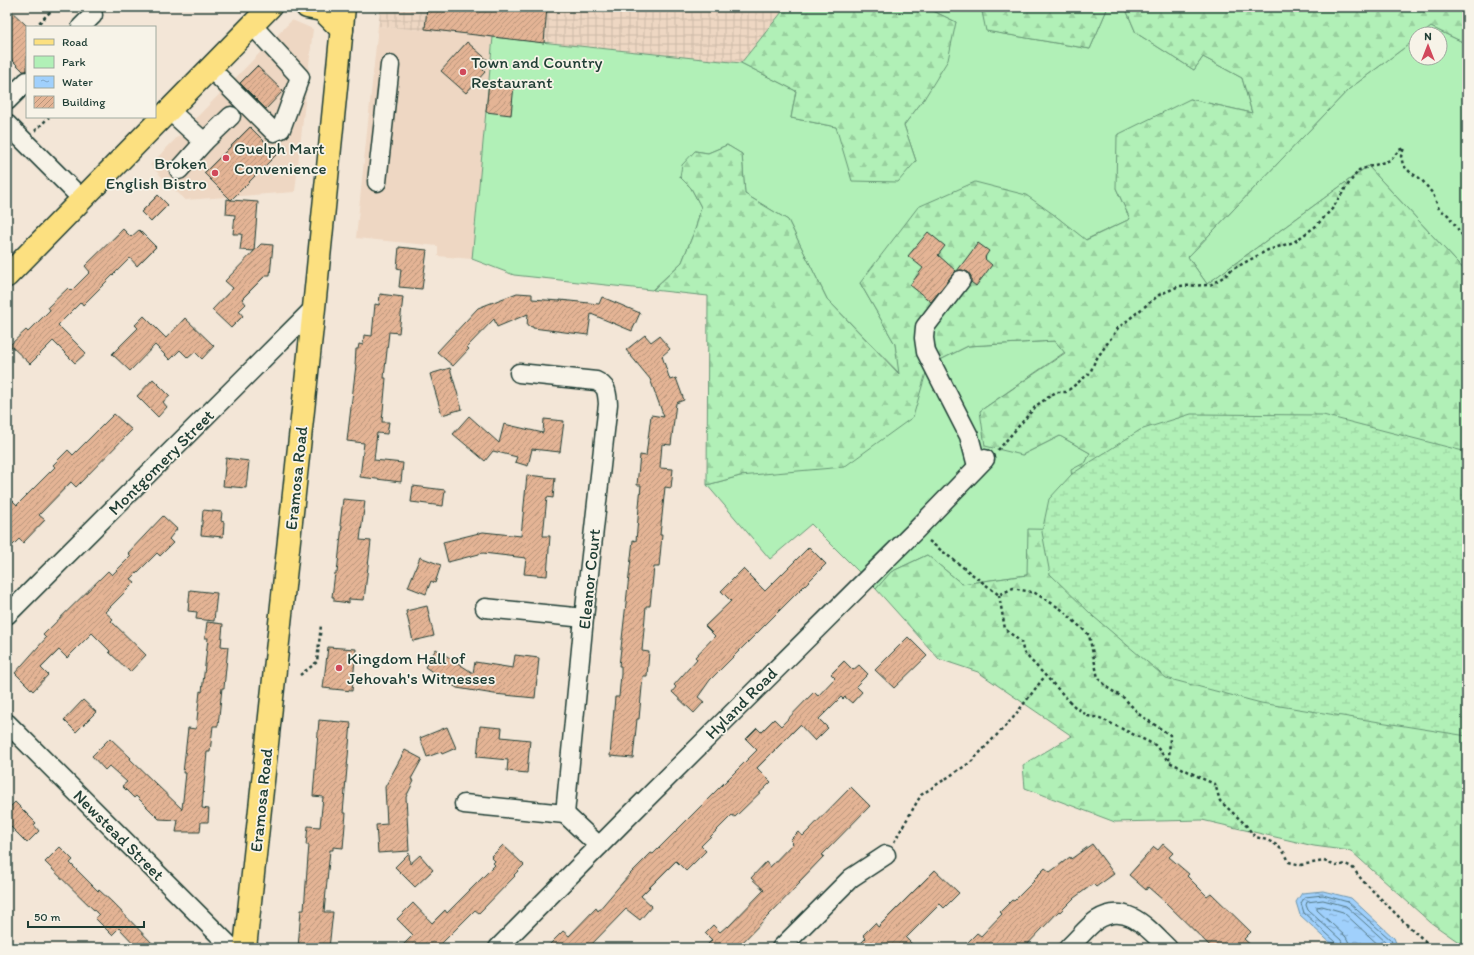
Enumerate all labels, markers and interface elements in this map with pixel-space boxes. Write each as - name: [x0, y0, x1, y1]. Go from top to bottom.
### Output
- legend: [26, 26, 156, 118]
- north arrow: [1408, 26, 1448, 66]
- text: N: [1424, 30, 1432, 43]
- text: Road: [62, 35, 88, 49]
- place label: Town and Country Restaurant: [471, 52, 602, 92]
- text: Park: [62, 55, 86, 69]
- marker: Town and Country Restaurant: [458, 67, 468, 77]
- text: Water: [62, 75, 93, 89]
- text: Building: [62, 95, 106, 109]
- place label: Guelph Mart Convenience: [234, 138, 327, 178]
- place label: Broken English Bistro: [106, 153, 207, 193]
- marker: Guelph Mart Convenience: [221, 153, 231, 163]
- marker: Broken English Bistro: [210, 168, 220, 178]
- street label: Montgomery Street: [104, 405, 218, 519]
- street label: Eramosa Road: [281, 425, 311, 531]
- street label: Eleanor Court: [574, 527, 604, 630]
- place label: Kingdom Hall of Jehovah's Witnesses: [347, 648, 495, 688]
- marker: Kingdom Hall of Jehovah's Witnesses: [334, 663, 344, 673]
- street label: Hyland Road: [701, 663, 781, 743]
- street label: Eramosa Road: [246, 747, 276, 853]
- street label: Newstead Street: [69, 785, 169, 885]
- scale bar: [28, 903, 144, 929]
- text: 50 m: [34, 910, 60, 924]

